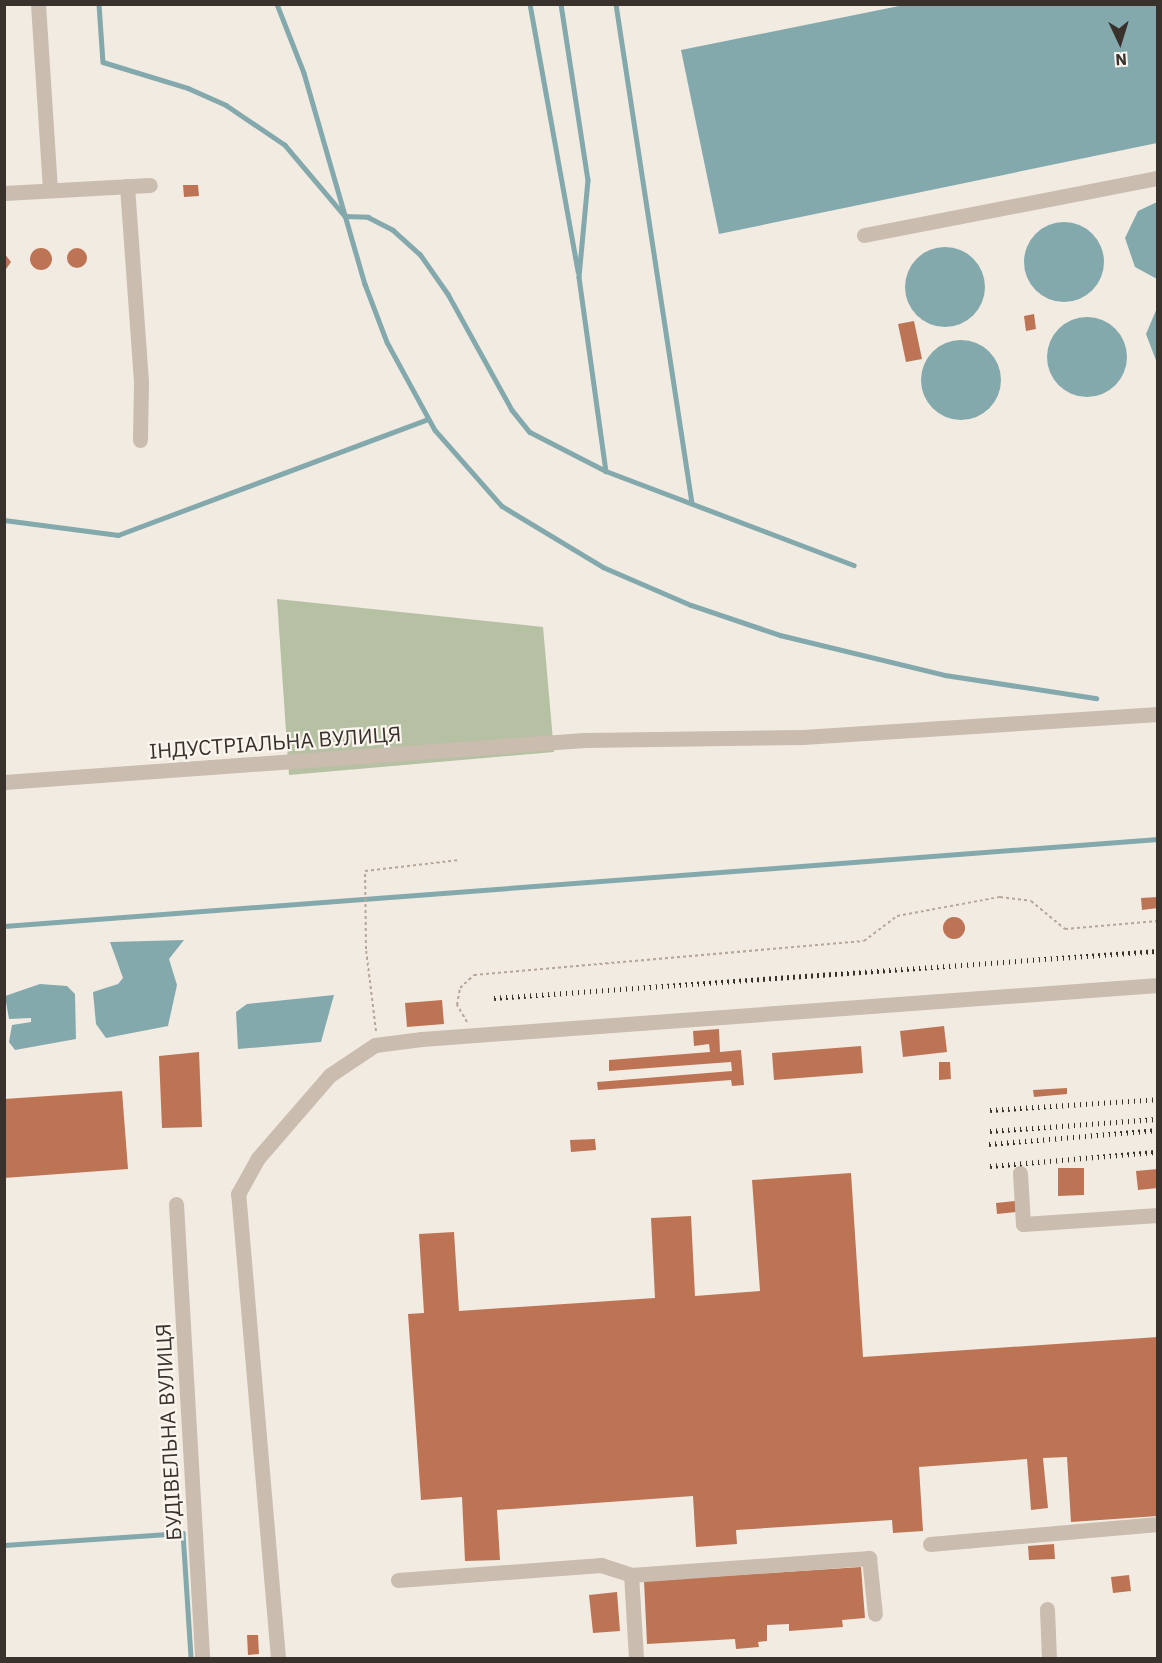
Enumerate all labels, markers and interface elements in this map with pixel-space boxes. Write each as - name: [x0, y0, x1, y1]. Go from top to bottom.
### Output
- north arrow: [1090, 12, 1150, 72]
- text: N: [1115, 50, 1128, 70]
- street label: ІНДУСТРІАЛЬНА ВУЛИЦЯ: [148, 721, 402, 763]
- street label: БУДІВЕЛЬНА ВУЛИЦЯ: [150, 1323, 186, 1541]

